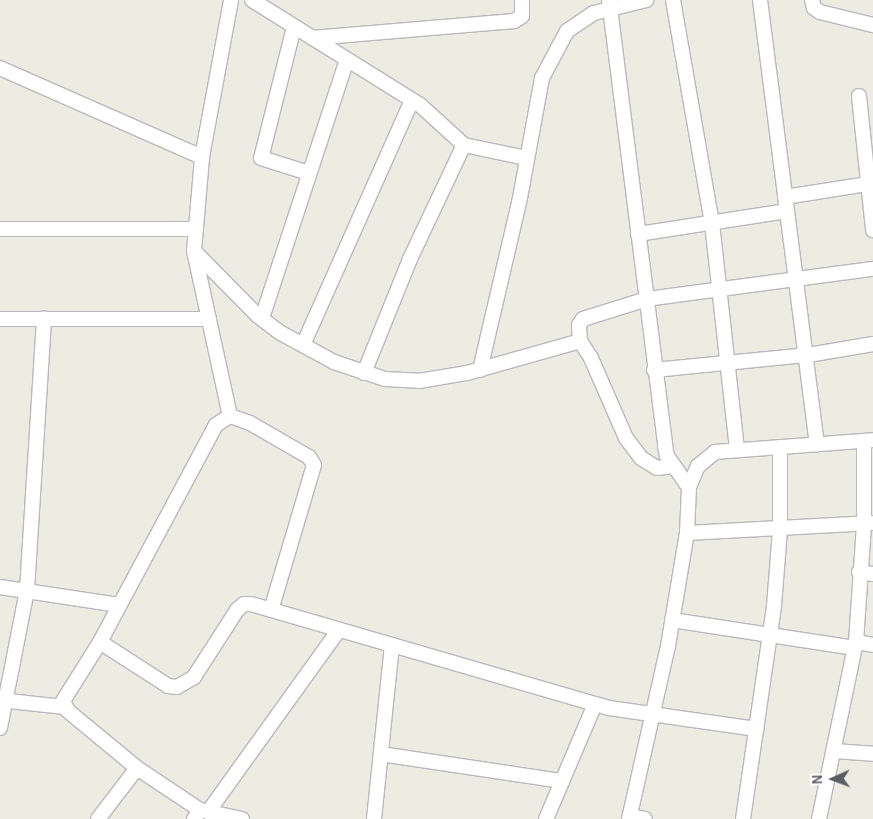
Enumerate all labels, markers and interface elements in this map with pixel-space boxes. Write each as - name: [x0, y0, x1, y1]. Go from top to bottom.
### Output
- north arrow: [808, 754, 858, 804]
- text: N: [811, 774, 825, 785]

